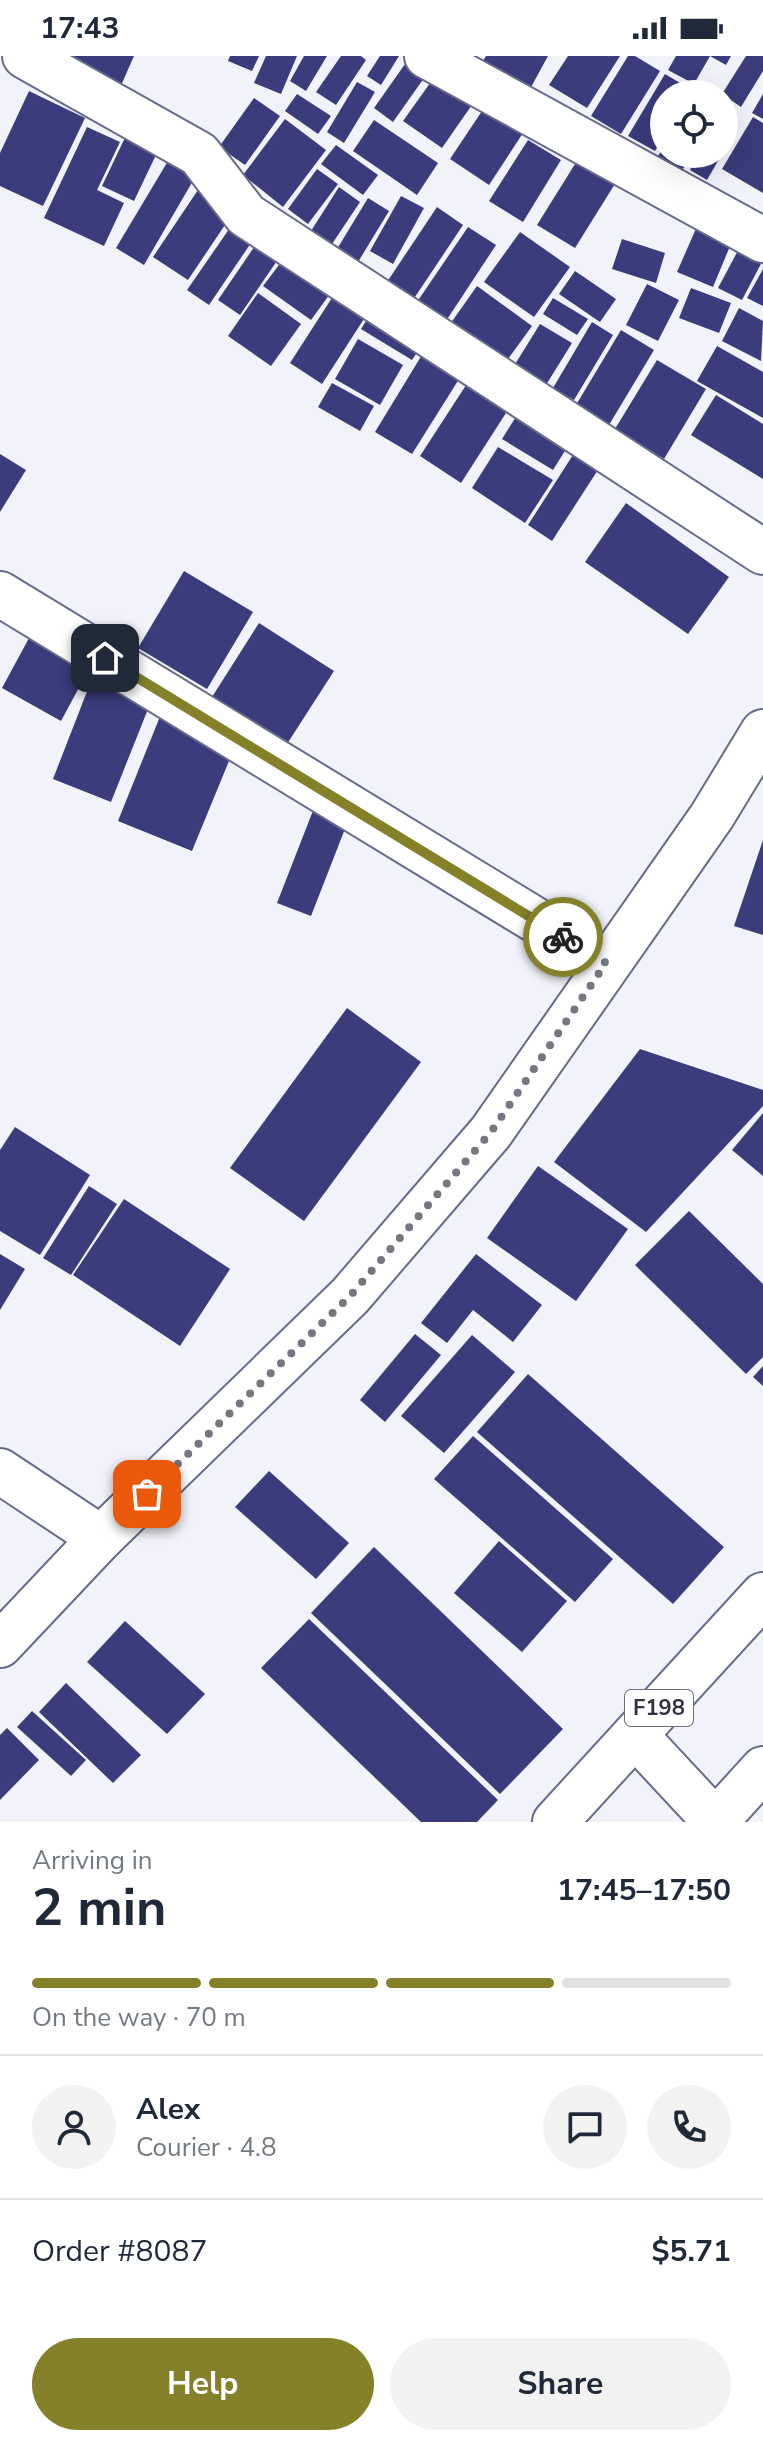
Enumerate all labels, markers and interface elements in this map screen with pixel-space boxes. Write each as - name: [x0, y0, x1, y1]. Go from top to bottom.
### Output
- text: 17:43: [40, 8, 119, 49]
- map controls: [650, 80, 738, 168]
- button: locate: [650, 80, 738, 168]
- pin: [71, 624, 139, 692]
- icon: home: [83, 636, 127, 680]
- courier: [523, 897, 603, 977]
- icon: bike: [541, 915, 585, 959]
- pin: [113, 1460, 181, 1528]
- icon: bag: [125, 1472, 169, 1516]
- road number: F198: [625, 1690, 693, 1726]
- text: Arriving in: [32, 1843, 153, 1878]
- text: 17:45–17:50: [557, 1870, 731, 1911]
- text: 2 min: [32, 1872, 167, 1943]
- text: On the way · 70 m: [32, 2000, 246, 2035]
- button: person: [32, 2085, 116, 2169]
- button: chat: [543, 2085, 627, 2169]
- button: phone: [647, 2085, 731, 2169]
- text: Alex: [136, 2089, 200, 2130]
- text: Courier · 4.8: [136, 2130, 277, 2165]
- text: Order #8087: [32, 2231, 207, 2272]
- text: $5.71: [652, 2231, 731, 2272]
- button: Help: [32, 2338, 374, 2430]
- button: Share: [390, 2338, 731, 2430]

